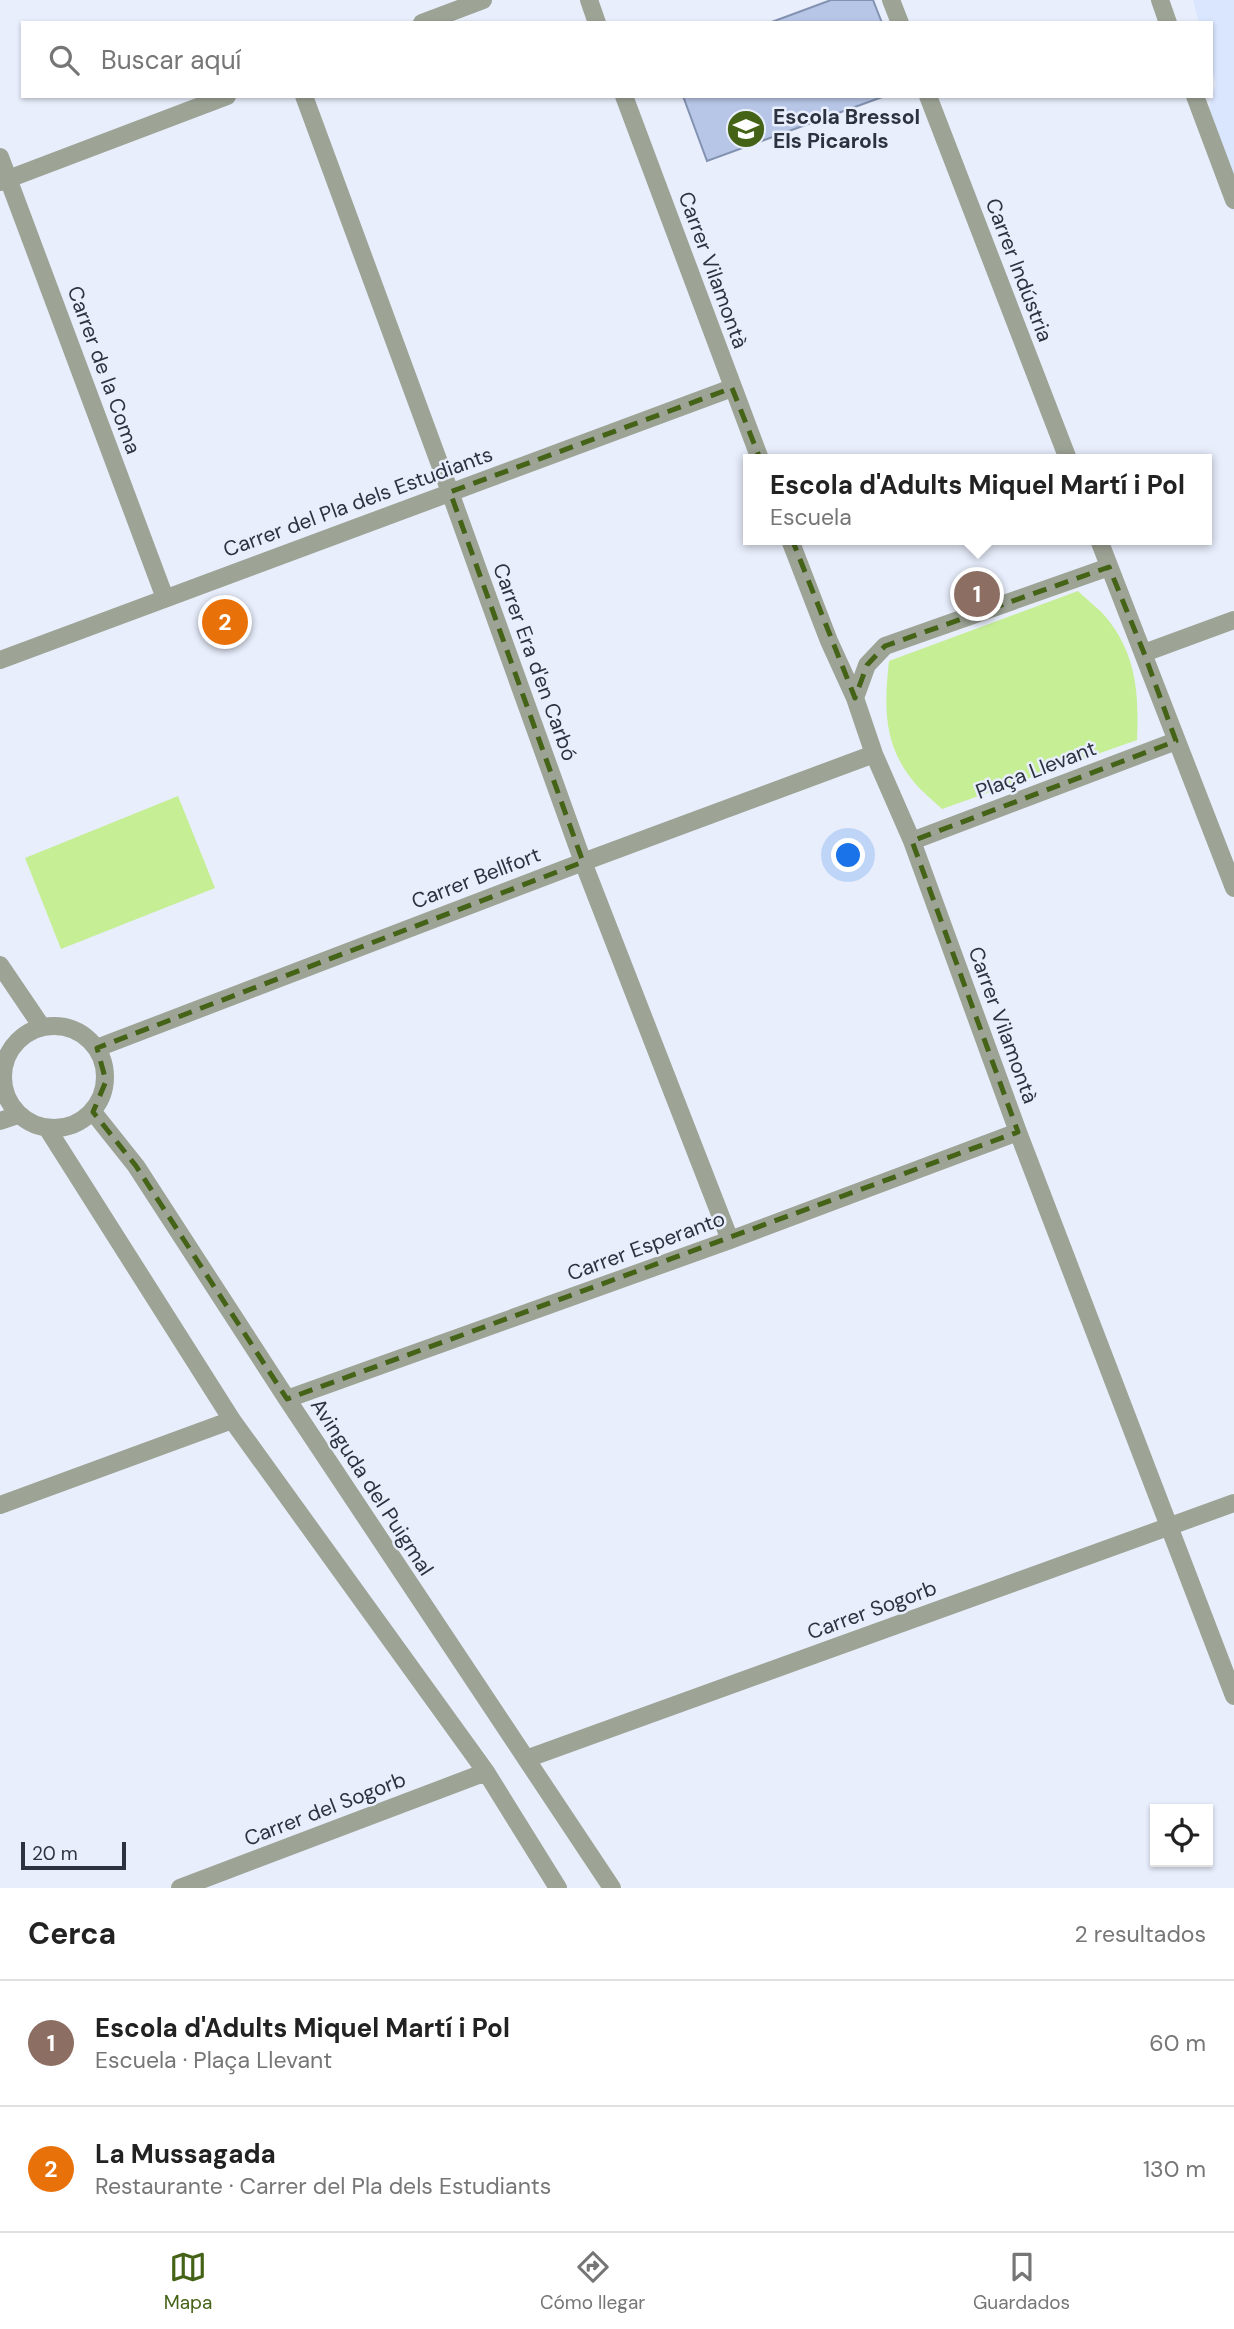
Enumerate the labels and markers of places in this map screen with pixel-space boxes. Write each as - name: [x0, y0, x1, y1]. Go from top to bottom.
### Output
- place label: Escola Bressol Els Picarols: [773, 103, 920, 155]
- school or university icon: Escola Bressol Els Picarols: [725, 108, 767, 150]
- pin: 1: [954, 568, 1000, 620]
- pin: 2: [202, 596, 248, 648]

